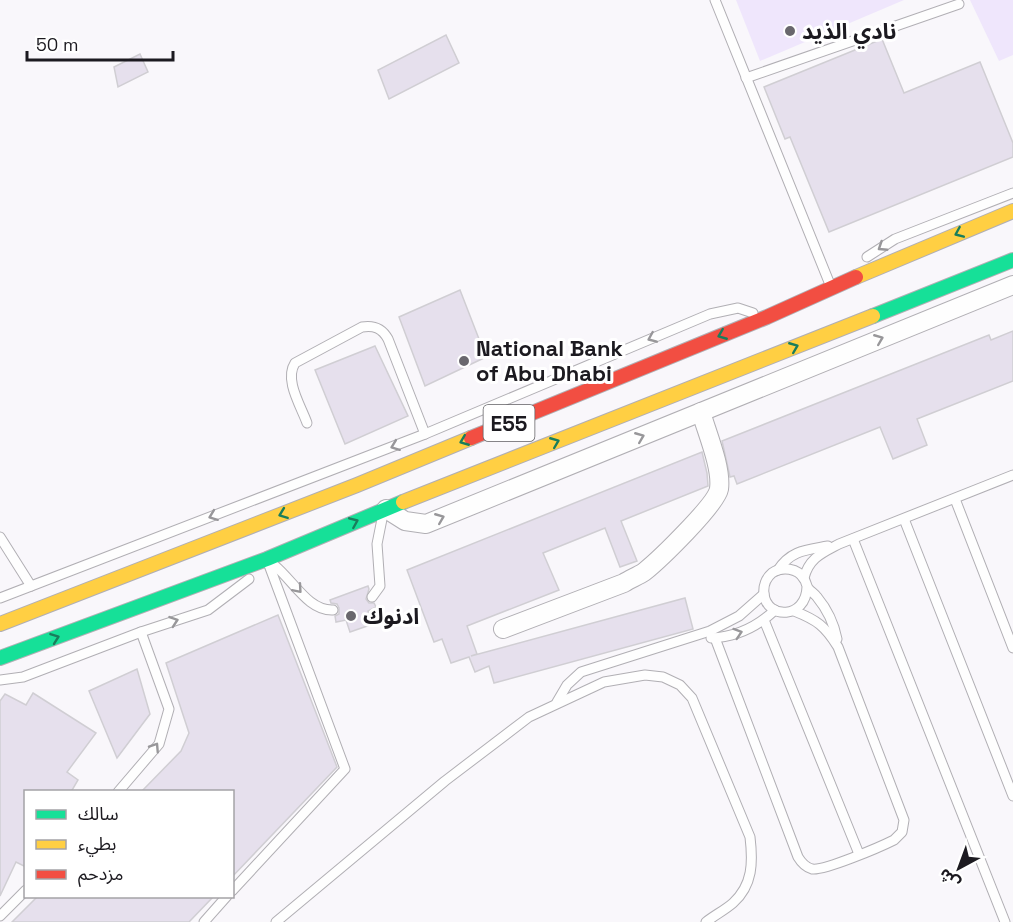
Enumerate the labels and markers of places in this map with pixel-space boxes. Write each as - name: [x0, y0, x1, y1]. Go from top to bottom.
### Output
- place label: نادي الذيد: [802, 17, 897, 49]
- marker: نادي الذيد: [783, 24, 797, 38]
- place label: National Bank of Abu Dhabi: [476, 334, 624, 387]
- marker: National Bank of Abu Dhabi: [457, 354, 471, 368]
- place label: ادنوك: [363, 602, 419, 630]
- marker: ادنوك: [344, 609, 358, 623]

